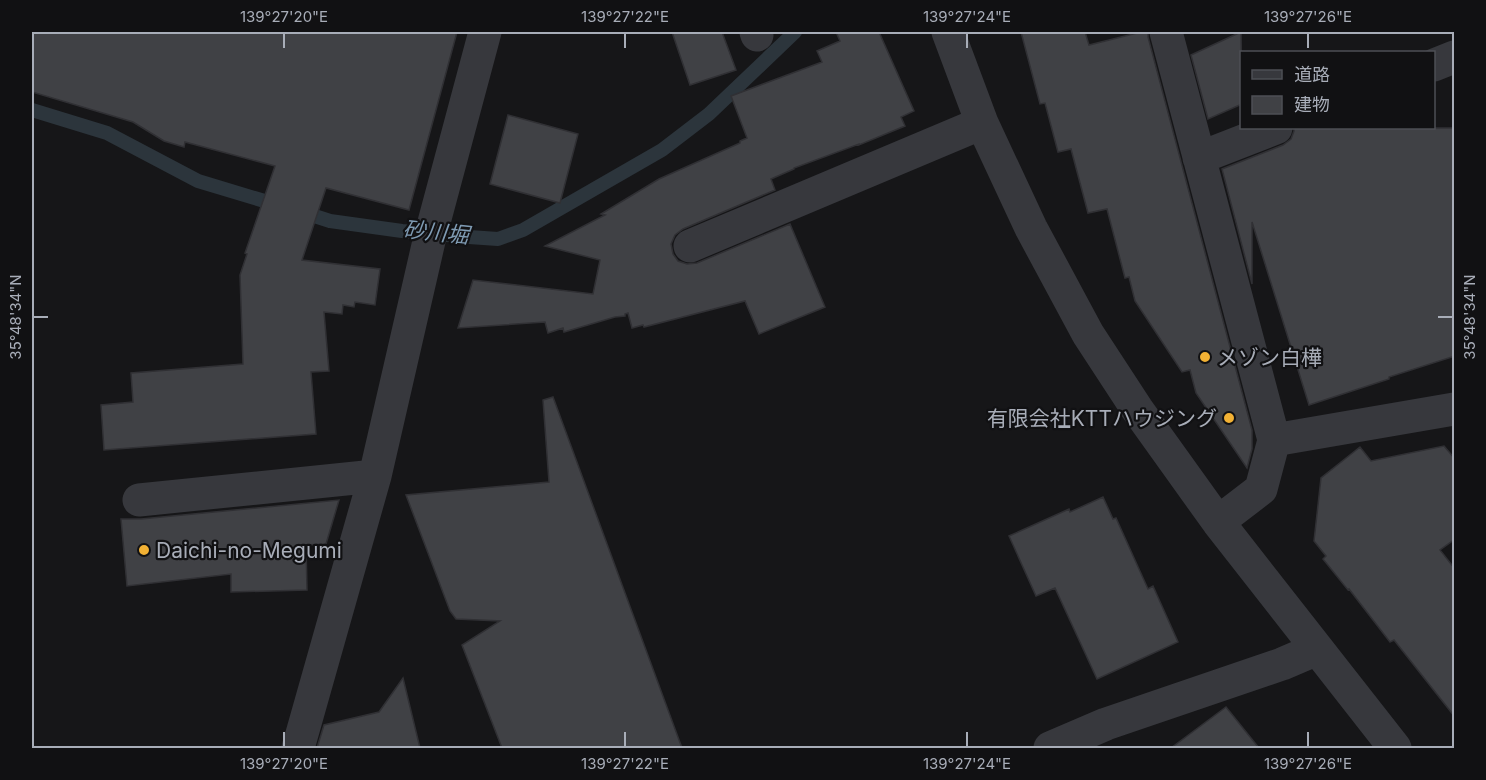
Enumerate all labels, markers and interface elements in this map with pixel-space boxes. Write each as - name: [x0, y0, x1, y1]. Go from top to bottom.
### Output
- text: 139°27'20"E: [240, 7, 328, 26]
- text: 139°27'22"E: [581, 7, 669, 26]
- text: 139°27'24"E: [923, 7, 1011, 26]
- text: 139°27'26"E: [1264, 7, 1352, 26]
- legend: [1240, 51, 1435, 129]
- text: 道路: [1294, 64, 1330, 85]
- text: 建物: [1294, 94, 1330, 115]
- water label: 砂川堀: [402, 216, 473, 249]
- text: 35°48'34"N: [6, 274, 25, 360]
- text: 35°48'34"N: [1460, 274, 1479, 360]
- place label: メゾン白樺: [1217, 345, 1322, 370]
- marker: メゾン白樺: [1198, 350, 1212, 364]
- place label: 有限会社KTTハウジング: [987, 406, 1217, 431]
- marker: 有限会社KTTハウジング: [1222, 411, 1236, 425]
- place label: Daichi-no-Megumi: [156, 538, 342, 563]
- marker: Daichi-no-Megumi: [137, 543, 151, 557]
- text: 139°27'20"E: [240, 754, 328, 773]
- text: 139°27'22"E: [581, 754, 669, 773]
- text: 139°27'24"E: [923, 754, 1011, 773]
- text: 139°27'26"E: [1264, 754, 1352, 773]

